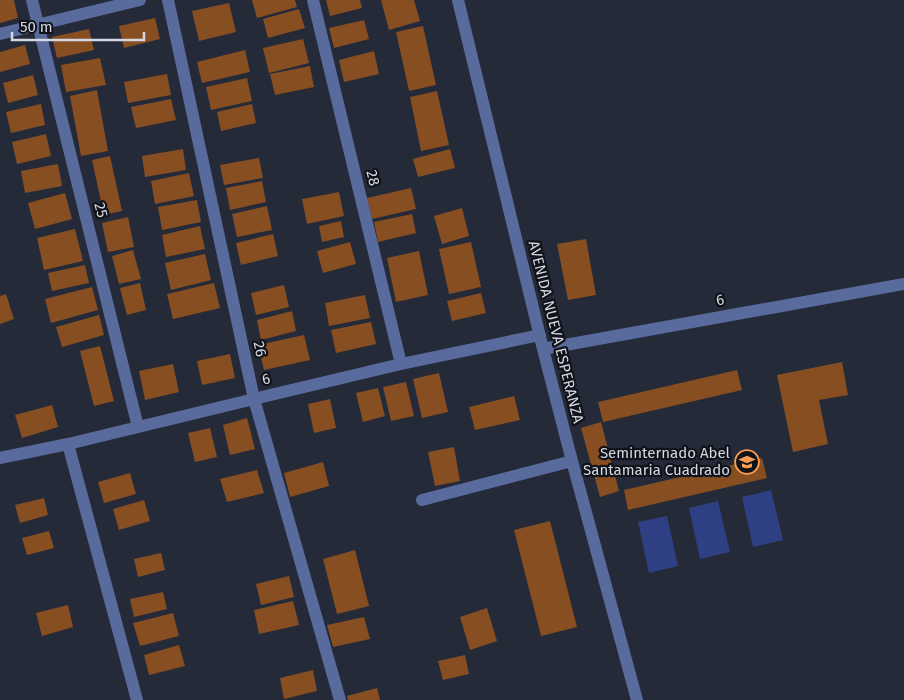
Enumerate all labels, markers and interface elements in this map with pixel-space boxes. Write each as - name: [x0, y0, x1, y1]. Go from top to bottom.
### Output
- scale bar: [12, 10, 145, 42]
- text: 50 m: [20, 18, 53, 36]
- street label: 28: [362, 168, 384, 188]
- street label: 25: [90, 201, 112, 219]
- street label: AVENIDA NUEVA ESPERANZA: [525, 239, 588, 426]
- street label: 6: [714, 290, 726, 310]
- street label: 26: [250, 340, 270, 358]
- street label: 6: [260, 369, 272, 389]
- place label: Seminternado Abel Santamaria Cuadrado: [583, 444, 731, 479]
- school or university icon: Seminternado Abel Santamaria Cuadrado: [734, 449, 760, 475]

